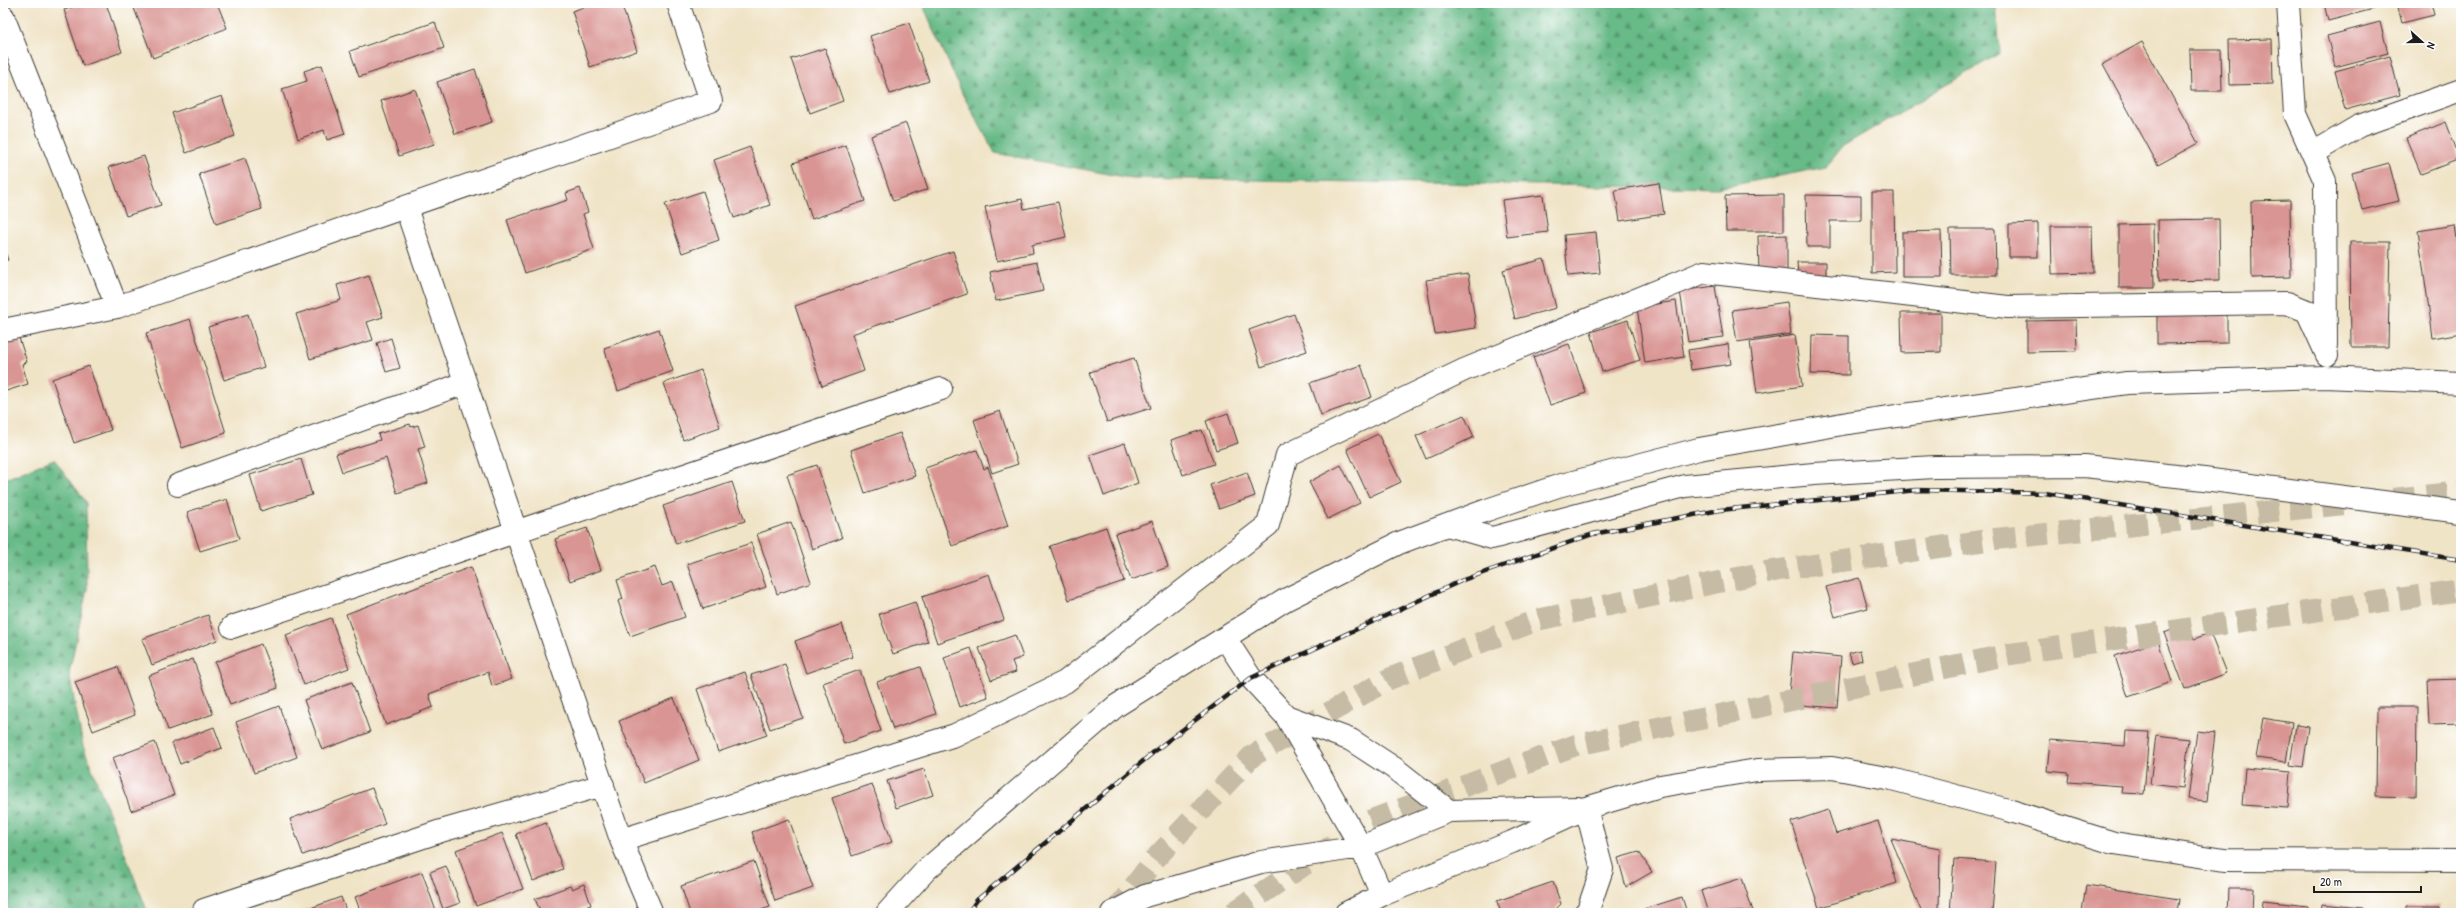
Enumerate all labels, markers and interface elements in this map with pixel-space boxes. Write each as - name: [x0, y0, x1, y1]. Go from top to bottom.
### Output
- north arrow: [2402, 22, 2442, 62]
- text: N: [2424, 40, 2439, 51]
- scale bar: [2314, 868, 2421, 894]
- text: 20 m: [2320, 873, 2342, 890]

